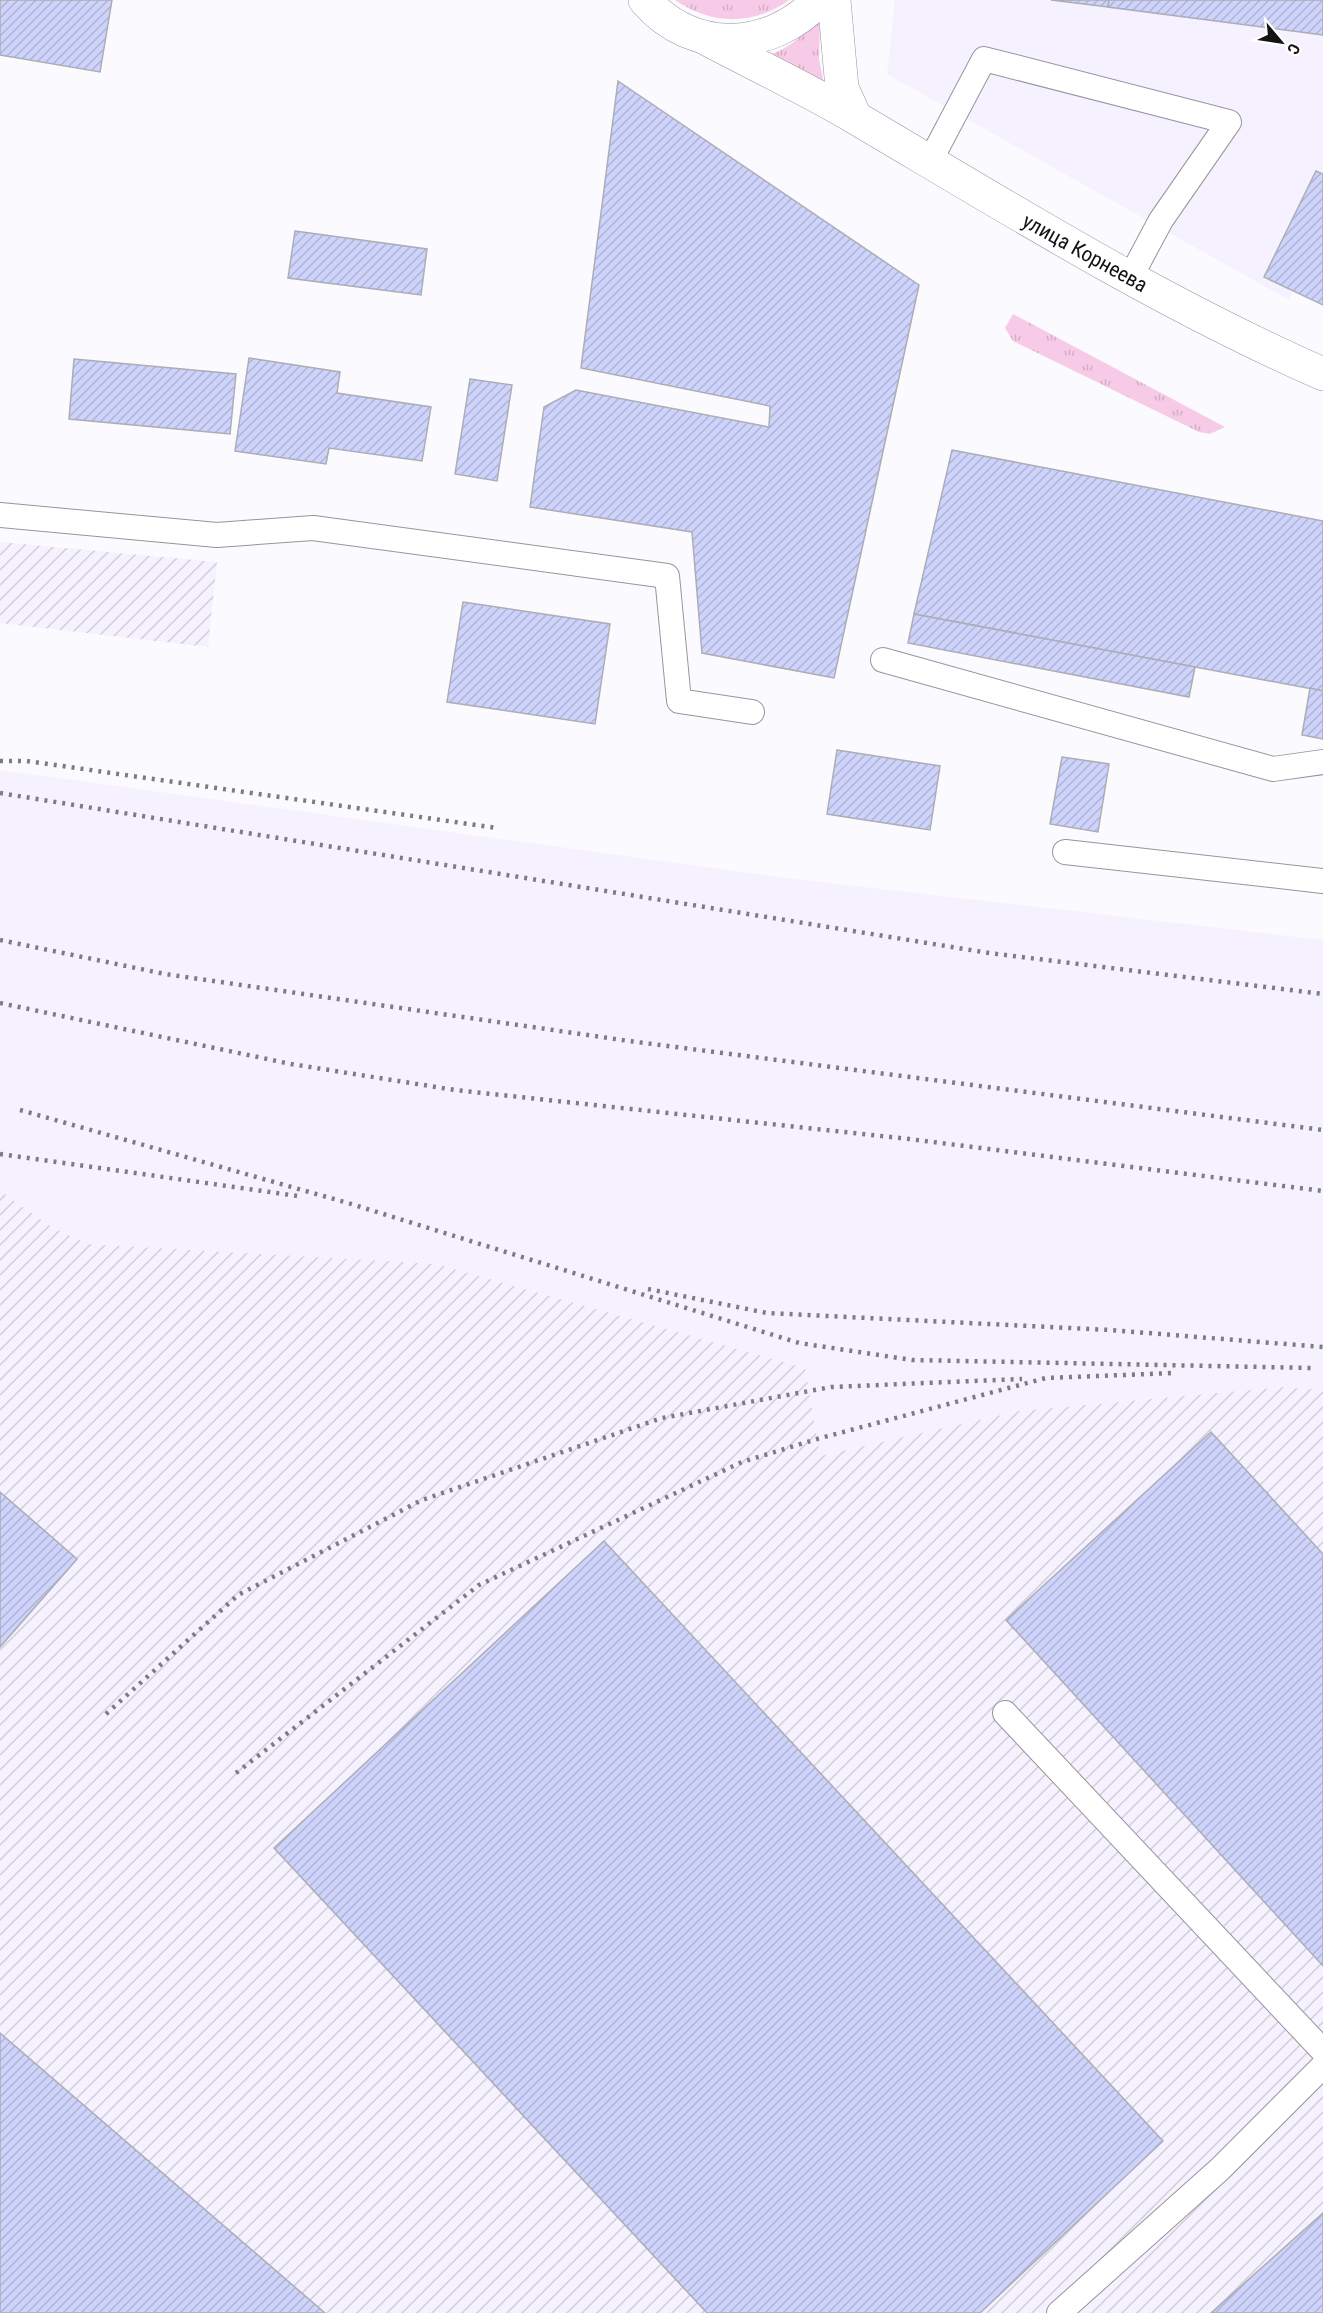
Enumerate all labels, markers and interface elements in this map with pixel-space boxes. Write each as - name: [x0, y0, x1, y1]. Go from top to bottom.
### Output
- north arrow: [1251, 12, 1311, 72]
- text: С: [1283, 40, 1304, 58]
- street label: улица Корнеева: [1018, 209, 1152, 297]

